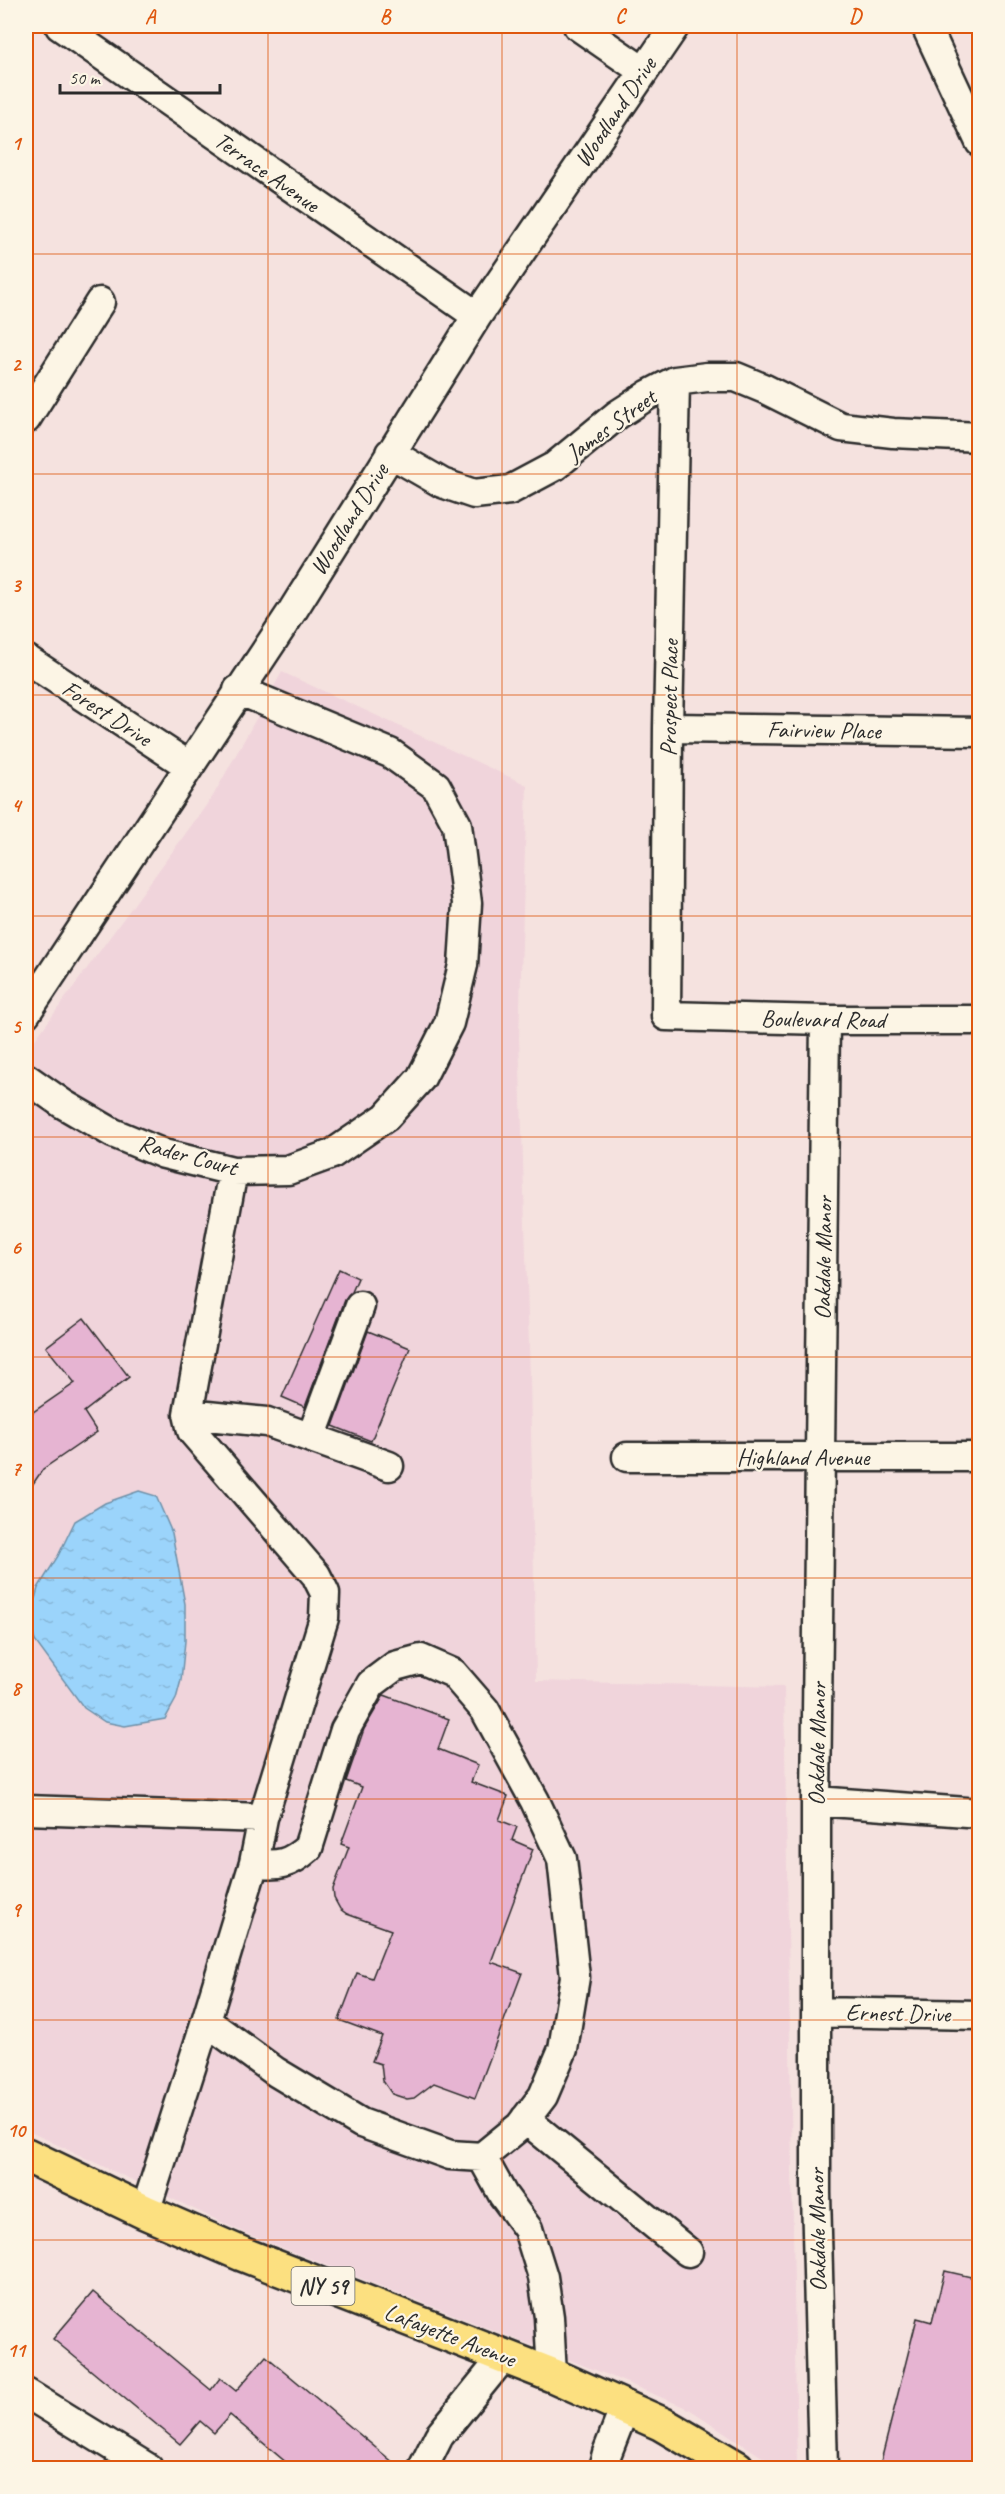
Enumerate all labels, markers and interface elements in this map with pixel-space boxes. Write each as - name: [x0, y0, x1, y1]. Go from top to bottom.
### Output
- text: A: [145, 4, 157, 29]
- text: B: [380, 4, 392, 29]
- text: C: [615, 4, 627, 29]
- text: D: [849, 4, 863, 29]
- street label: Woodland Drive: [567, 49, 664, 173]
- scale bar: [60, 57, 220, 95]
- text: 50 m: [69, 67, 102, 89]
- street label: Terrace Avenue: [209, 125, 327, 220]
- text: 1: [12, 131, 23, 156]
- text: 2: [12, 352, 23, 377]
- street label: James Street: [559, 381, 664, 468]
- street label: Woodland Drive: [303, 456, 396, 581]
- text: 3: [12, 573, 23, 598]
- street label: Prospect Place: [653, 637, 685, 757]
- street label: Forest Drive: [57, 673, 159, 754]
- street label: Fairview Place: [767, 714, 883, 746]
- text: 4: [12, 793, 24, 818]
- street label: Boulevard Road: [761, 1003, 889, 1035]
- text: 5: [12, 1014, 23, 1039]
- street label: Rader Court: [136, 1128, 242, 1183]
- street label: Oakdale Manor: [807, 1194, 839, 1320]
- text: 6: [11, 1235, 22, 1260]
- street label: Highland Avenue: [737, 1442, 871, 1472]
- text: 7: [12, 1456, 23, 1481]
- text: 8: [12, 1676, 24, 1701]
- street label: Oakdale Manor: [801, 1680, 833, 1806]
- text: 9: [12, 1897, 23, 1922]
- street label: Ernest Drive: [845, 1997, 953, 2029]
- text: 10: [7, 2118, 27, 2143]
- street label: Oakdale Manor: [801, 2166, 833, 2292]
- road number: NY 59: [292, 2267, 354, 2305]
- street label: Lafayette Avenue: [380, 2296, 522, 2375]
- text: 11: [7, 2338, 27, 2363]

